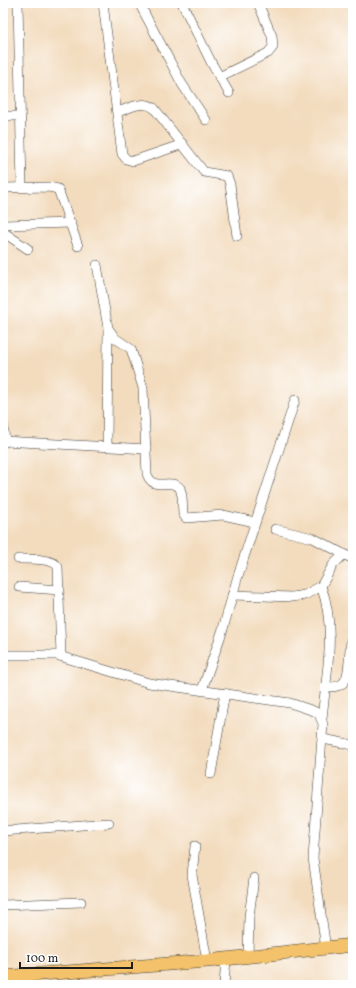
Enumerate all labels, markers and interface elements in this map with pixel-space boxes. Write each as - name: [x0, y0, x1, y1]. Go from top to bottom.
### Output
- scale bar: [20, 944, 132, 970]
- text: 100 m: [26, 951, 59, 967]

